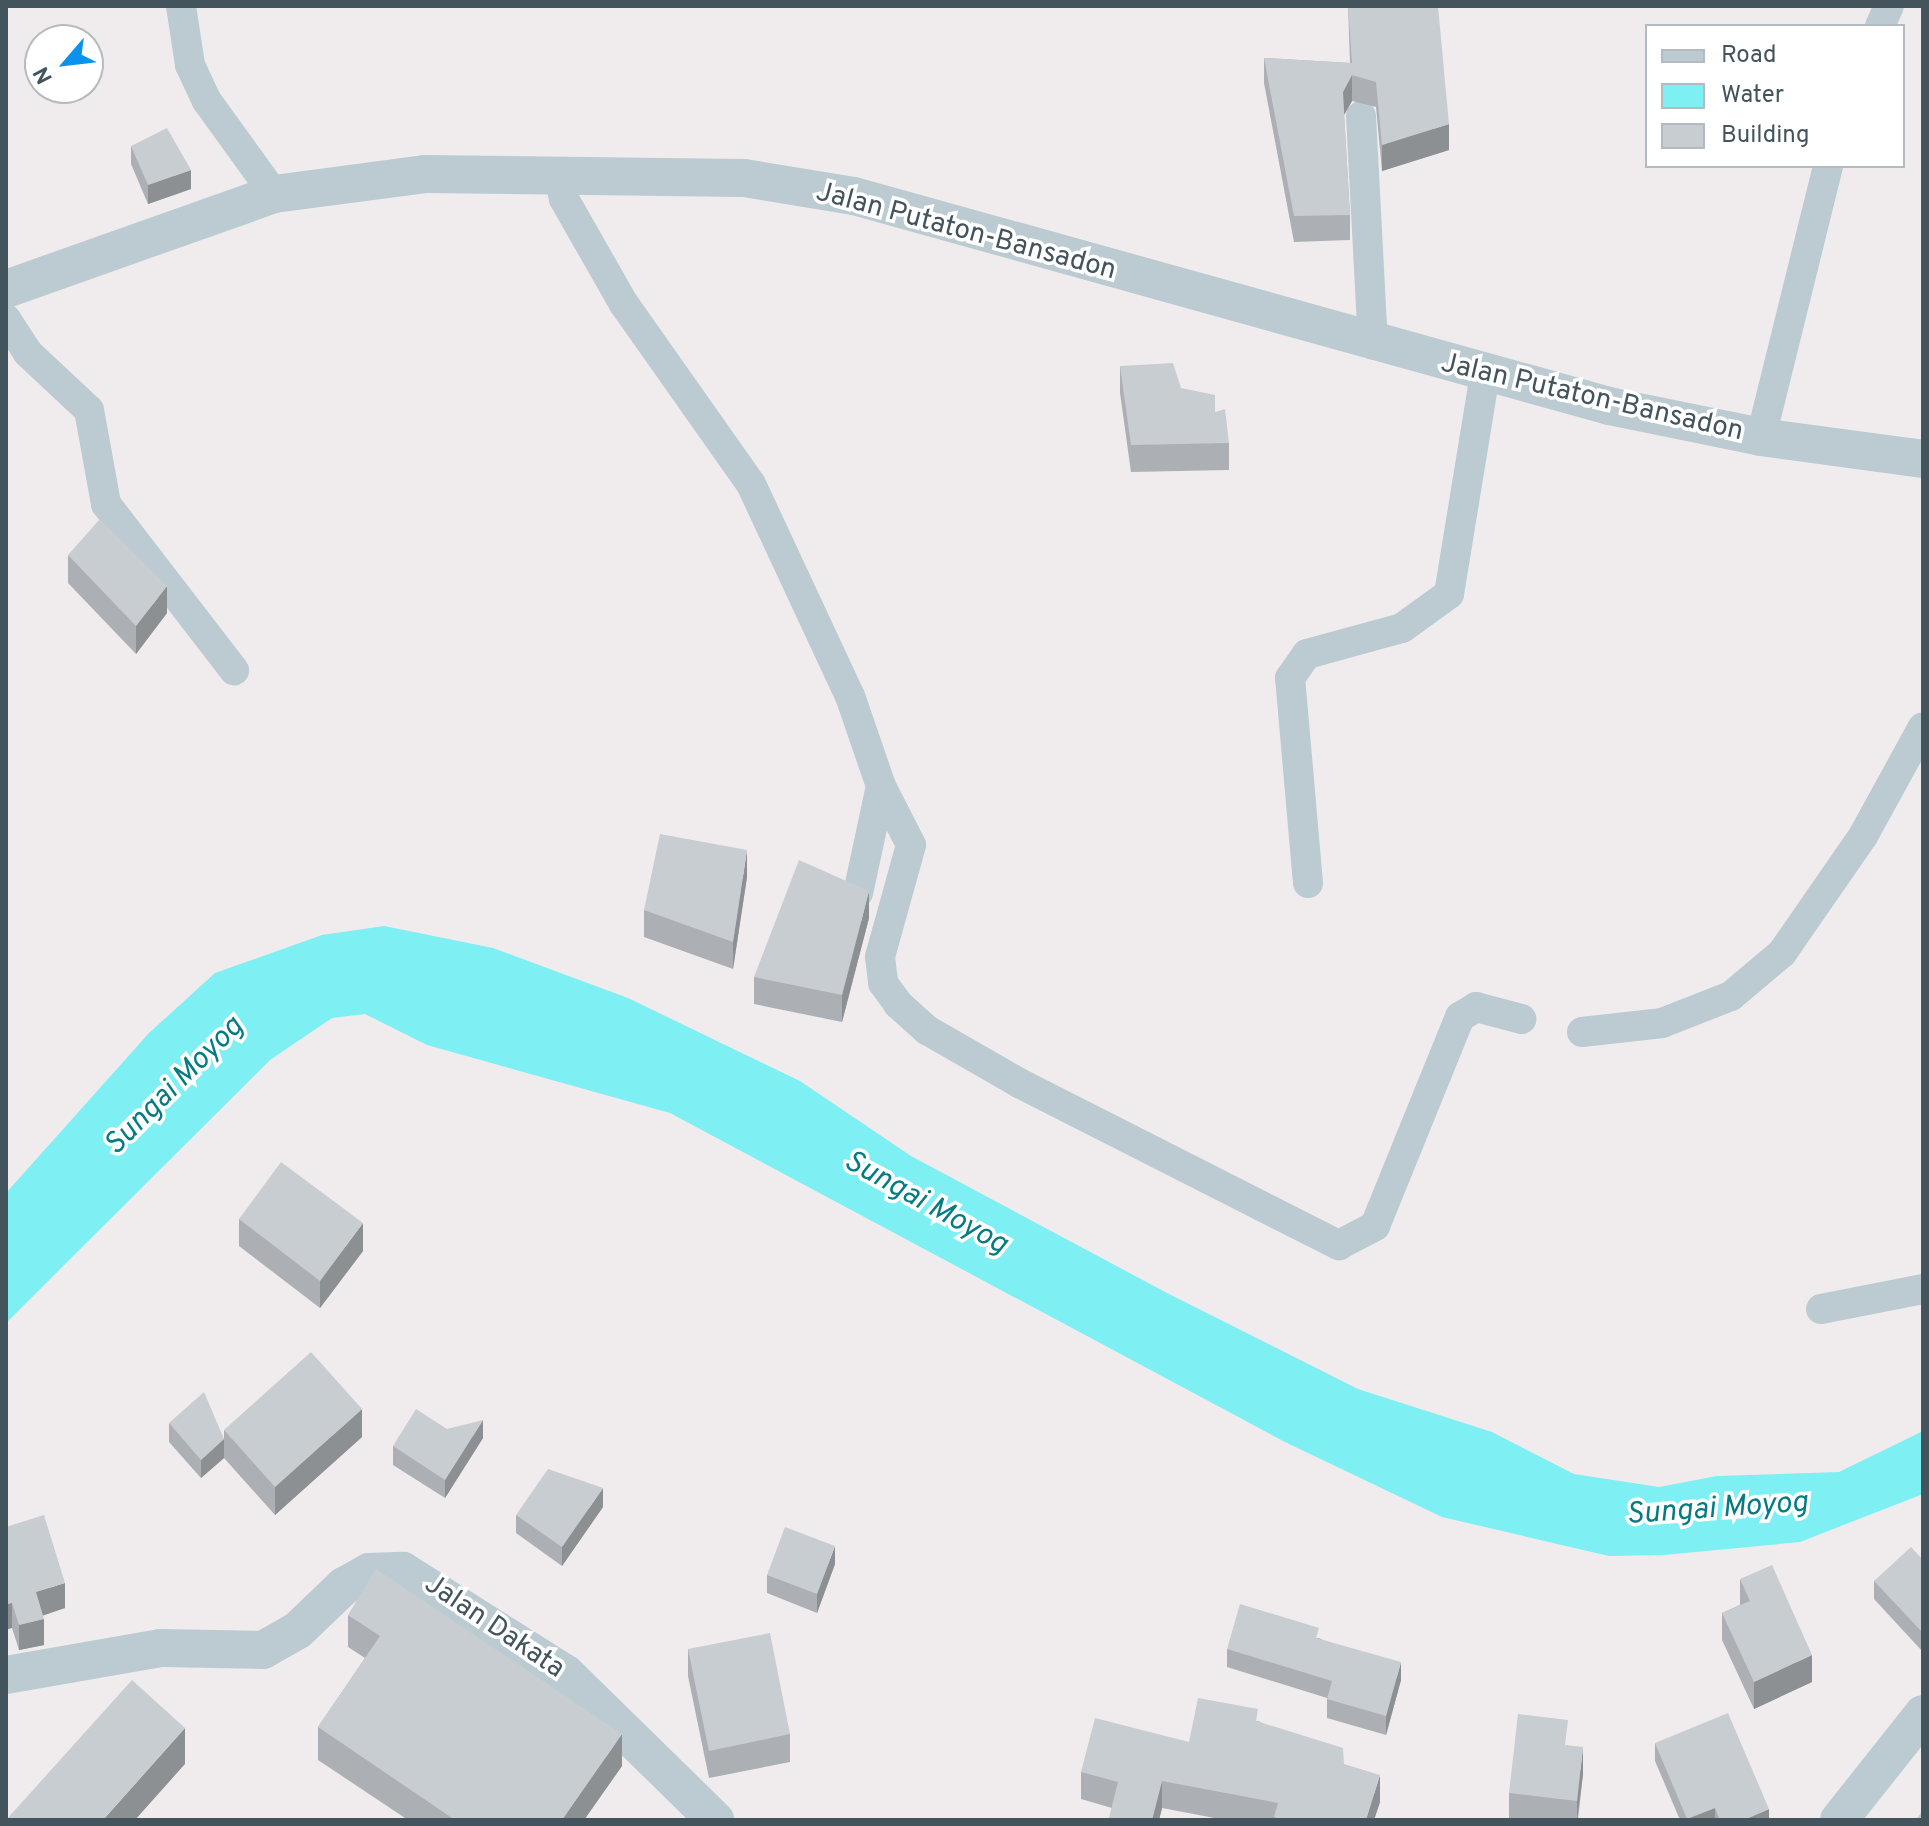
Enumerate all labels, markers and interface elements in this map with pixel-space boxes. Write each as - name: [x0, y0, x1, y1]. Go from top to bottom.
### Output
- north arrow: [24, 24, 104, 104]
- legend: [1645, 24, 1905, 168]
- text: Road: [1721, 41, 1777, 71]
- text: N: [29, 61, 60, 88]
- text: Water: [1721, 81, 1784, 111]
- text: Building: [1721, 121, 1810, 151]
- street label: Jalan Putaton-Bansadon: [812, 176, 1120, 288]
- street label: Jalan Putaton-Bansadon: [1438, 347, 1746, 449]
- water label: Sungai Moyog: [98, 1010, 252, 1164]
- water label: Sungai Moyog: [837, 1144, 1013, 1264]
- water label: Sungai Moyog: [1625, 1486, 1809, 1534]
- street label: Jalan Dakata: [418, 1568, 570, 1686]

